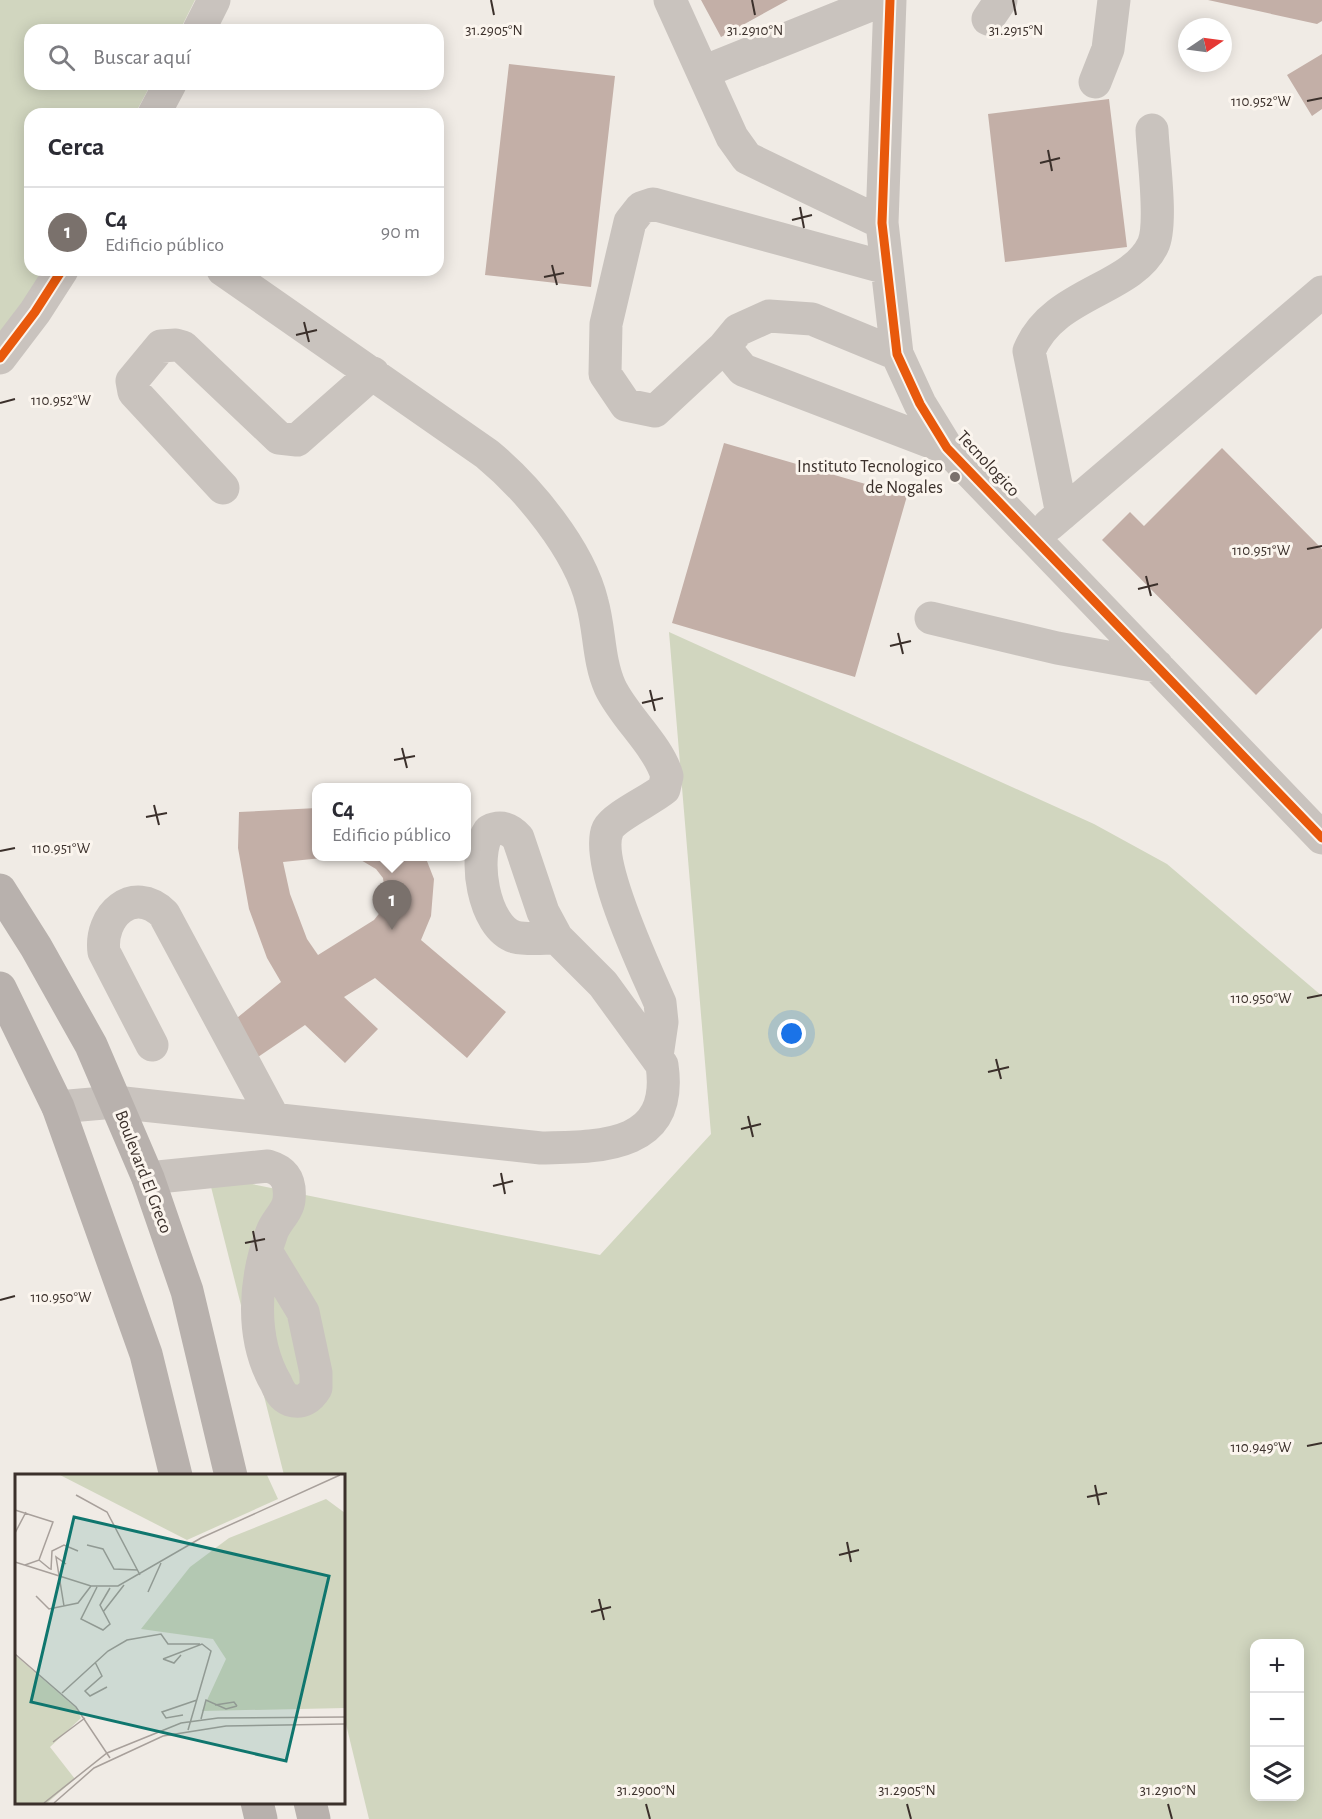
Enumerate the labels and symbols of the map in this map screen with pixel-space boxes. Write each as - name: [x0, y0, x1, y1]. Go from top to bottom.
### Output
- north arrow: [1178, 18, 1232, 72]
- text: 31.2905°N: [465, 23, 523, 38]
- text: 31.2910°N: [727, 23, 783, 38]
- text: 31.2915°N: [989, 23, 1043, 38]
- text: 110.952°W: [1231, 94, 1292, 109]
- text: 110.952°W: [31, 393, 92, 408]
- street label: Tecnologico: [953, 428, 1023, 501]
- place label: Instituto Tecnologico de Nogales: [797, 458, 943, 497]
- marker: Instituto Tecnologico de Nogales: [948, 470, 962, 484]
- text: 110.951°W: [1232, 543, 1291, 558]
- text: 110.951°W: [32, 841, 91, 856]
- pin: 1: [372, 880, 412, 930]
- text: 110.950°W: [1231, 991, 1292, 1006]
- your location: [777, 1019, 806, 1048]
- street label: Boulevard El Greco: [111, 1108, 175, 1236]
- text: 110.950°W: [31, 1290, 92, 1305]
- text: 110.949°W: [1231, 1440, 1292, 1455]
- inset map: [15, 1474, 345, 1804]
- text: 31.2900°N: [616, 1783, 676, 1798]
- text: 31.2905°N: [878, 1783, 936, 1798]
- text: 31.2910°N: [1140, 1783, 1196, 1798]

